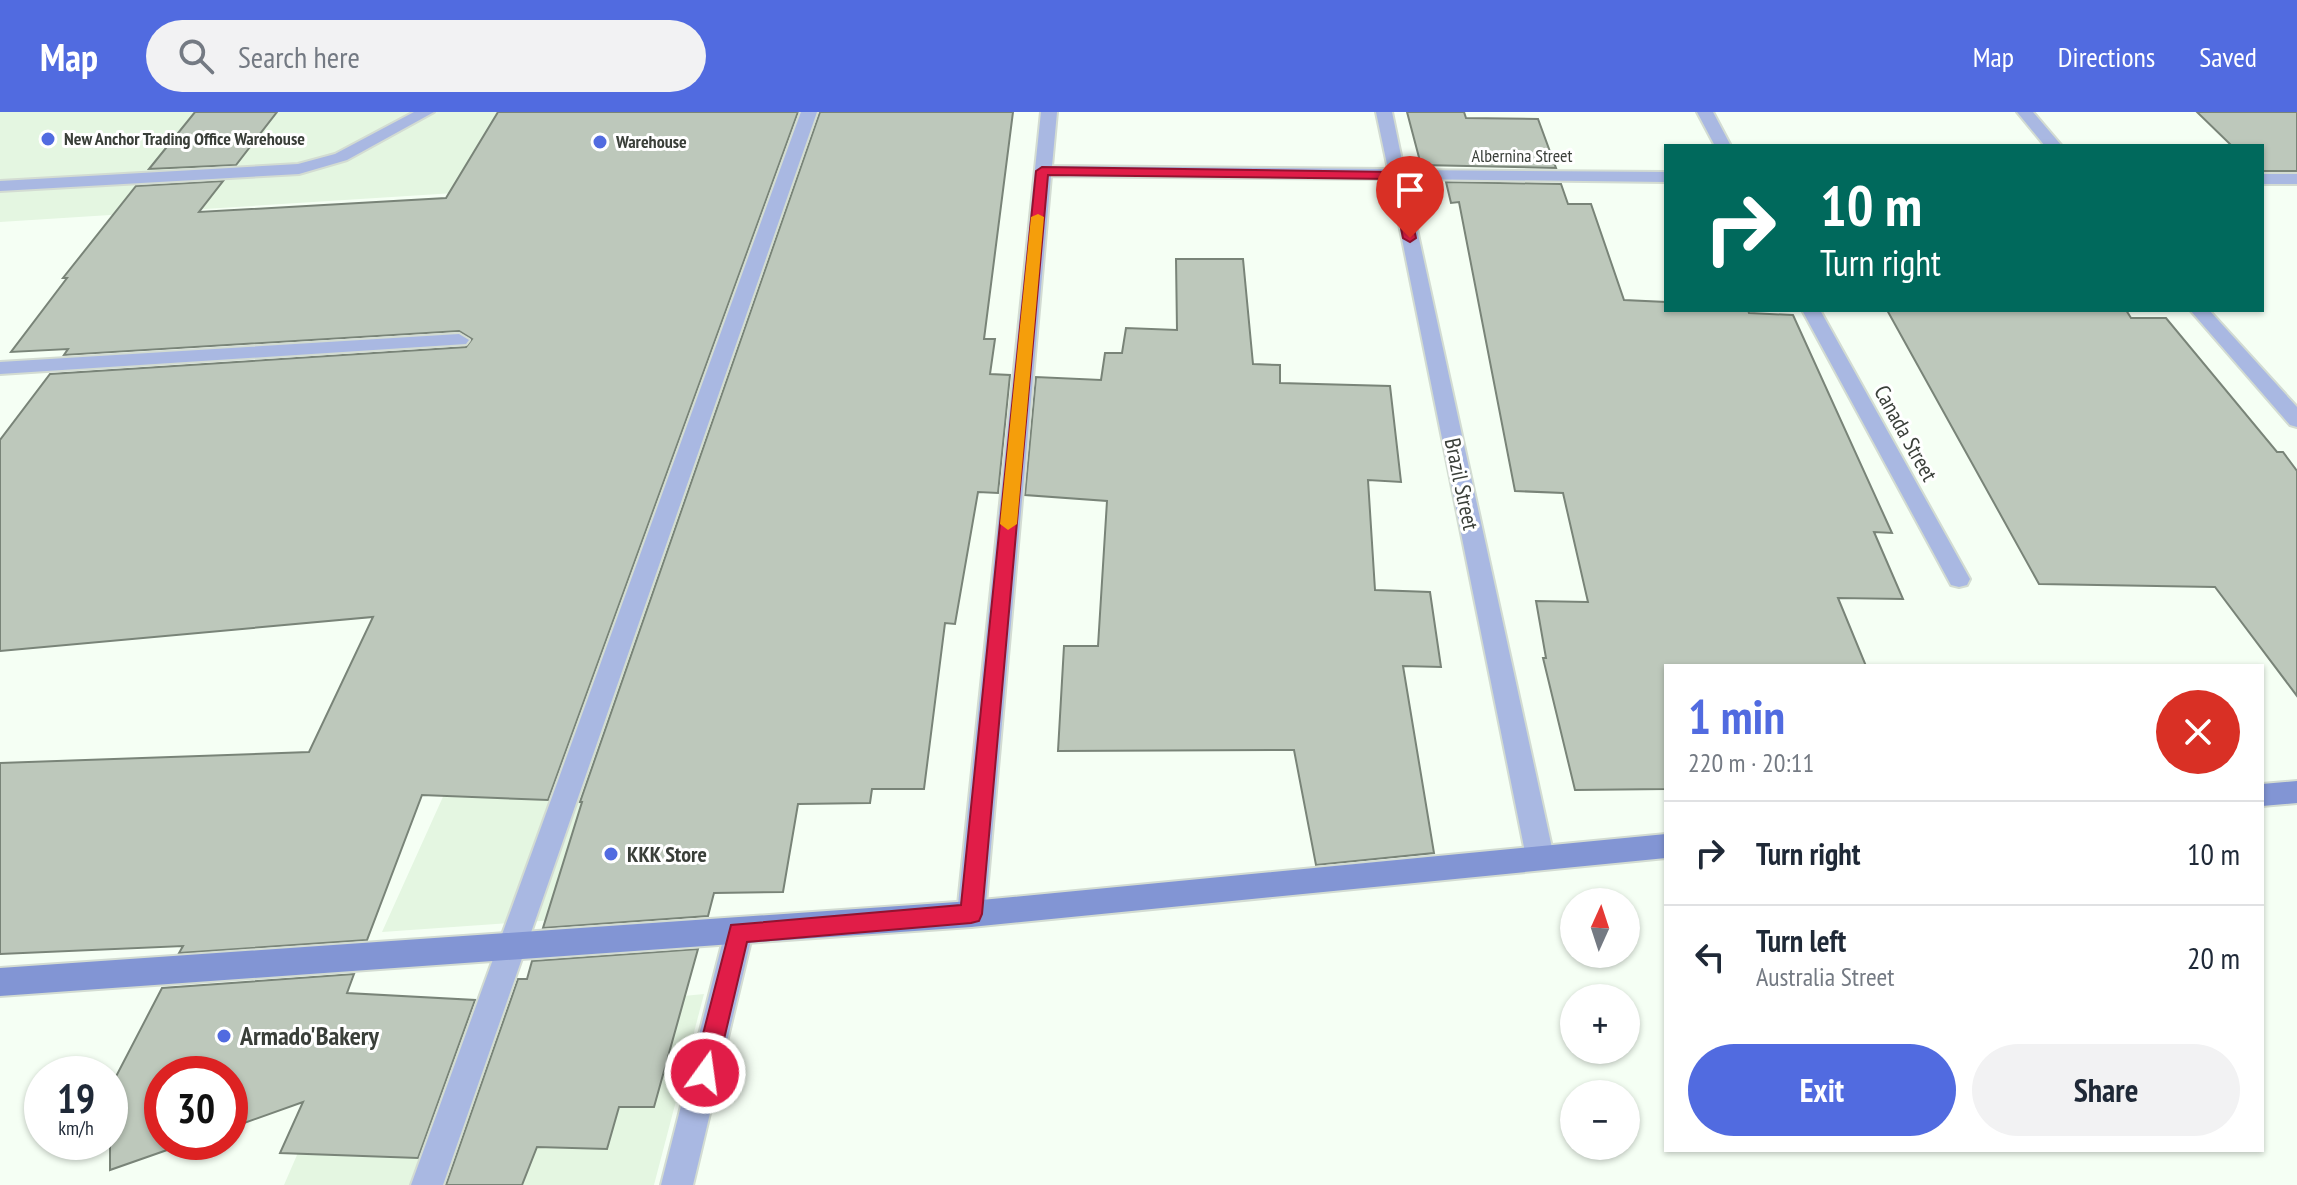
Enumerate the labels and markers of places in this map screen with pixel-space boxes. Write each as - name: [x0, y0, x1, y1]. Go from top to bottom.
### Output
- place label: New Anchor Trading Office Warehouse: [64, 127, 305, 150]
- marker: New Anchor Trading Office Warehouse: [39, 130, 57, 148]
- place label: Warehouse: [615, 130, 687, 153]
- marker: Warehouse: [591, 133, 609, 151]
- pin: [1376, 156, 1444, 238]
- place label: KKK Store: [627, 840, 707, 868]
- marker: KKK Store: [602, 845, 620, 863]
- place label: Armado'Bakery: [239, 1019, 379, 1052]
- marker: Armado'Bakery: [215, 1027, 233, 1045]

